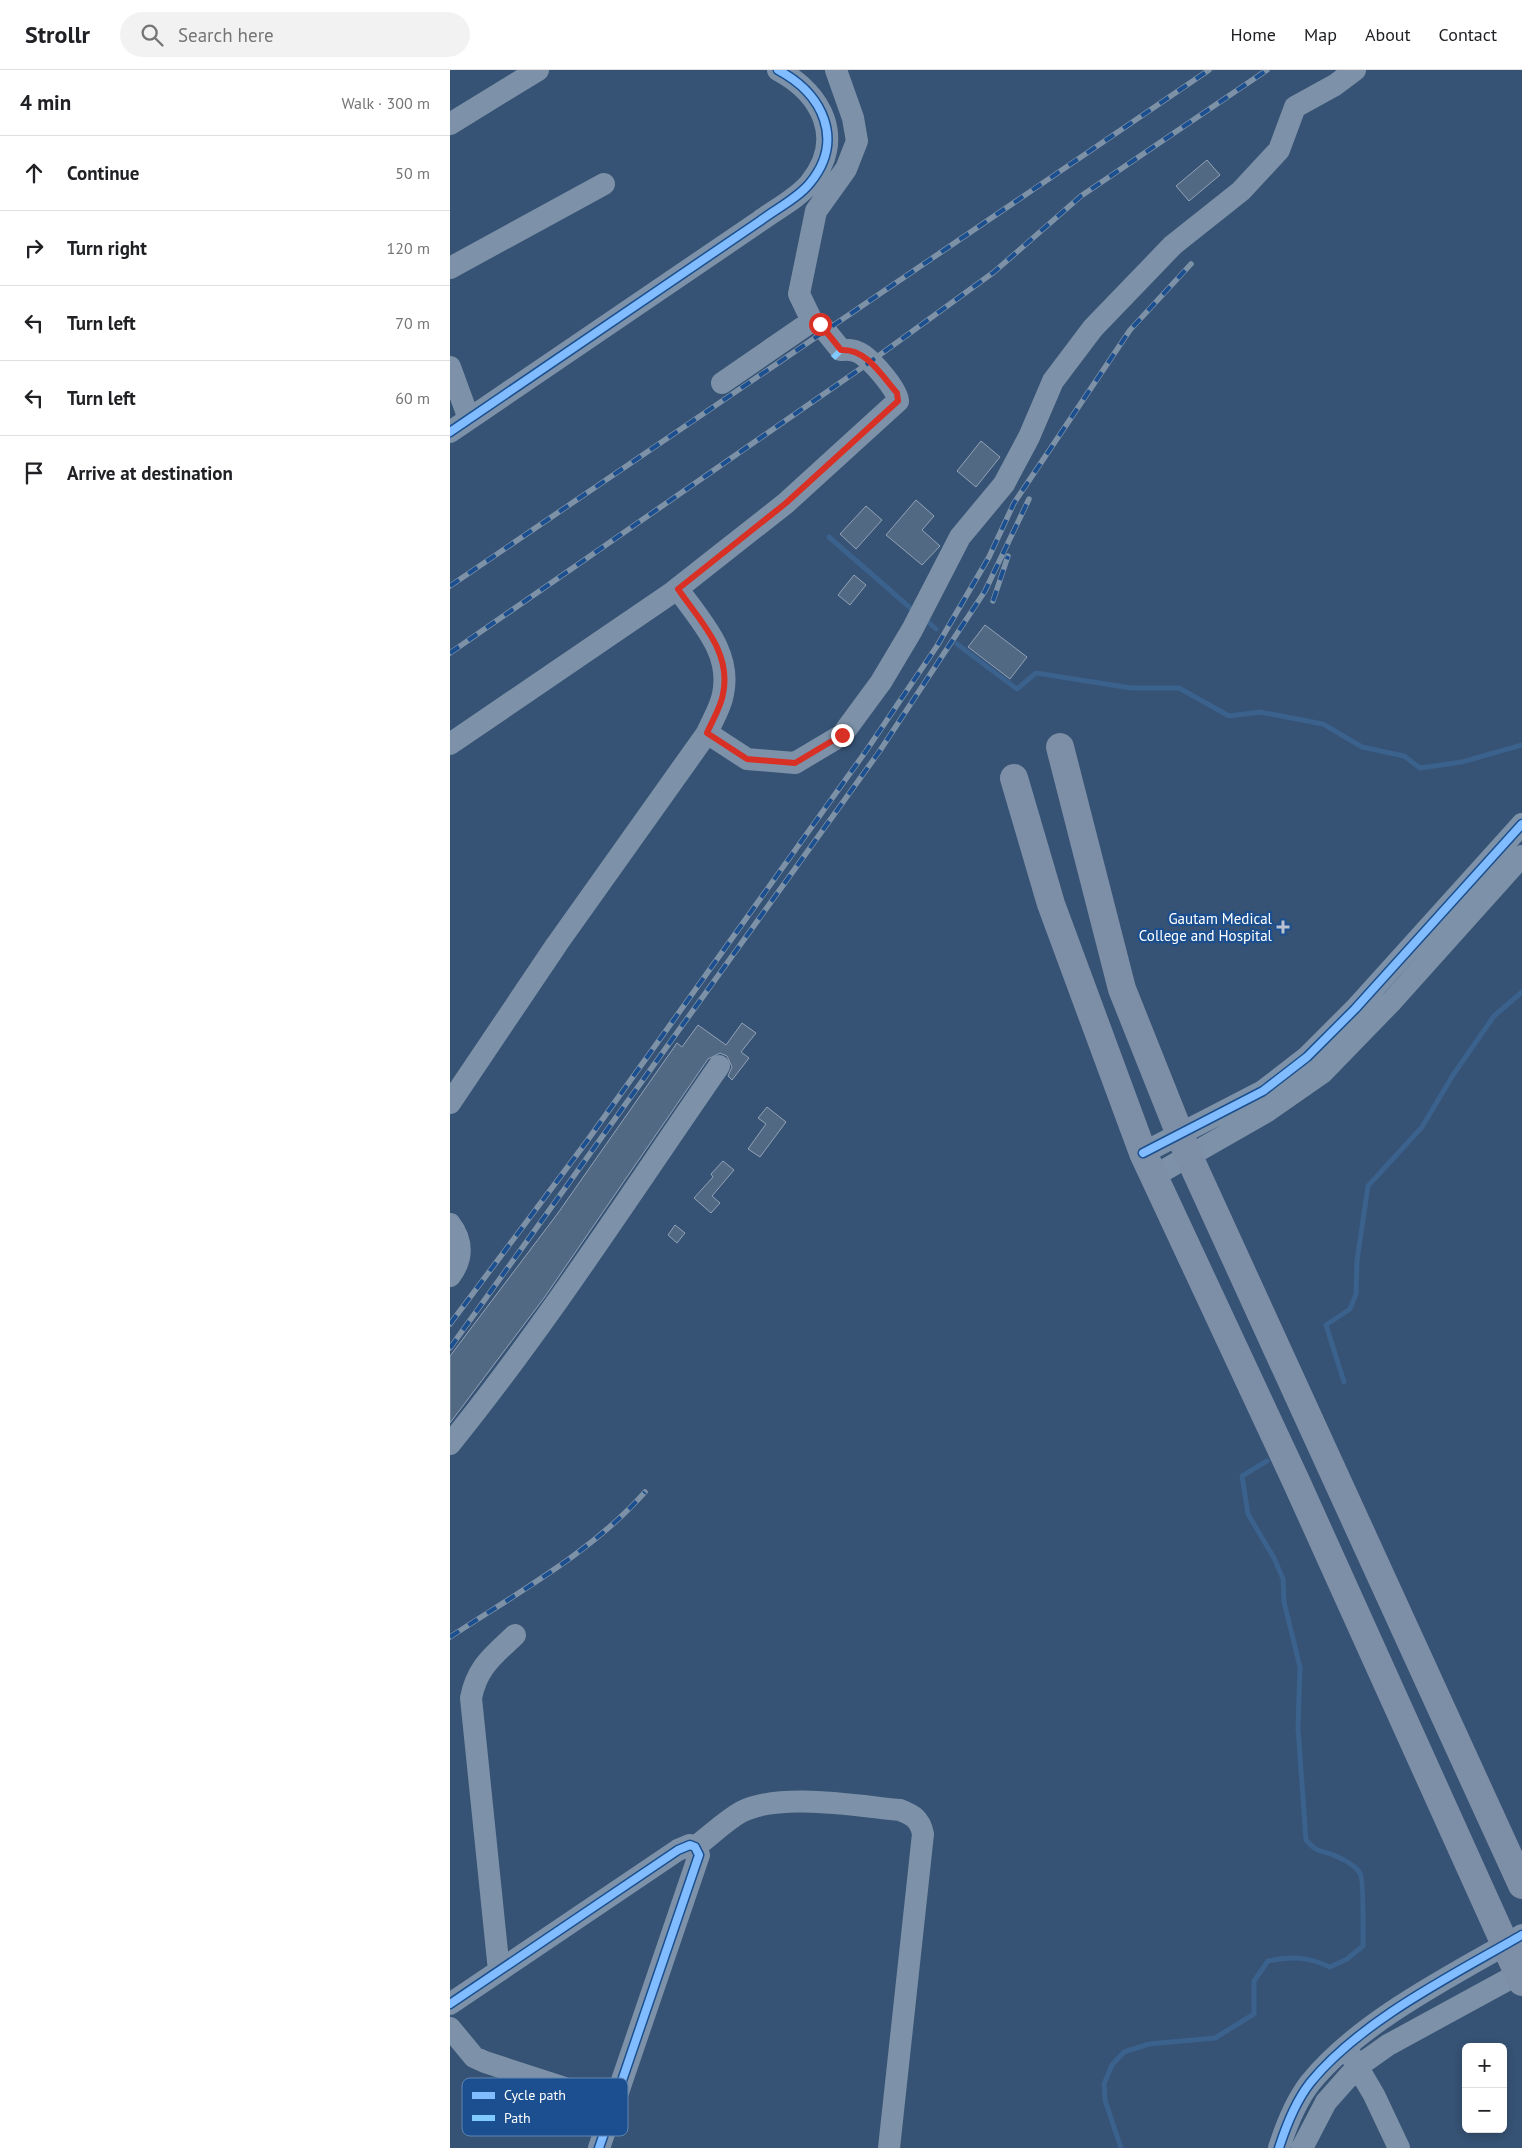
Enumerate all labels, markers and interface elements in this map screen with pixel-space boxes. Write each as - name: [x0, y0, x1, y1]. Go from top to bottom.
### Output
- search box: [120, 12, 470, 57]
- text: Strollr: [25, 19, 90, 50]
- icon: search: [138, 21, 166, 49]
- text: Search here: [178, 23, 274, 47]
- text: Home: [1230, 23, 1276, 46]
- text: Map: [1304, 23, 1337, 46]
- text: About: [1365, 23, 1411, 46]
- text: Contact: [1439, 23, 1497, 46]
- text: 4 min: [20, 89, 71, 116]
- text: Walk · 300 m: [341, 93, 430, 113]
- icon: ahead: [20, 159, 48, 187]
- text: Continue: [67, 161, 139, 185]
- text: 50 m: [395, 163, 430, 183]
- icon: right: [20, 234, 48, 262]
- text: Turn right: [67, 236, 147, 260]
- text: 120 m: [387, 238, 430, 258]
- icon: left: [20, 309, 48, 337]
- text: Turn left: [67, 311, 136, 335]
- text: 70 m: [395, 313, 430, 333]
- route start: [809, 313, 832, 336]
- icon: left: [20, 384, 48, 412]
- text: Turn left: [67, 386, 136, 410]
- text: 60 m: [395, 388, 430, 408]
- icon: arrive: [20, 459, 48, 487]
- text: Arrive at destination: [67, 461, 233, 485]
- route end: [831, 724, 854, 747]
- place label: Gautam Medical College and Hospital: [1139, 909, 1273, 945]
- marker: Gautam Medical College and Hospital: [1276, 920, 1290, 934]
- map controls: [1462, 2043, 1507, 2133]
- button: +: [1462, 2043, 1507, 2088]
- legend: [462, 2078, 628, 2136]
- text: Cycle path: [504, 2086, 566, 2104]
- button: −: [1462, 2088, 1507, 2133]
- text: Path: [504, 2109, 531, 2127]

